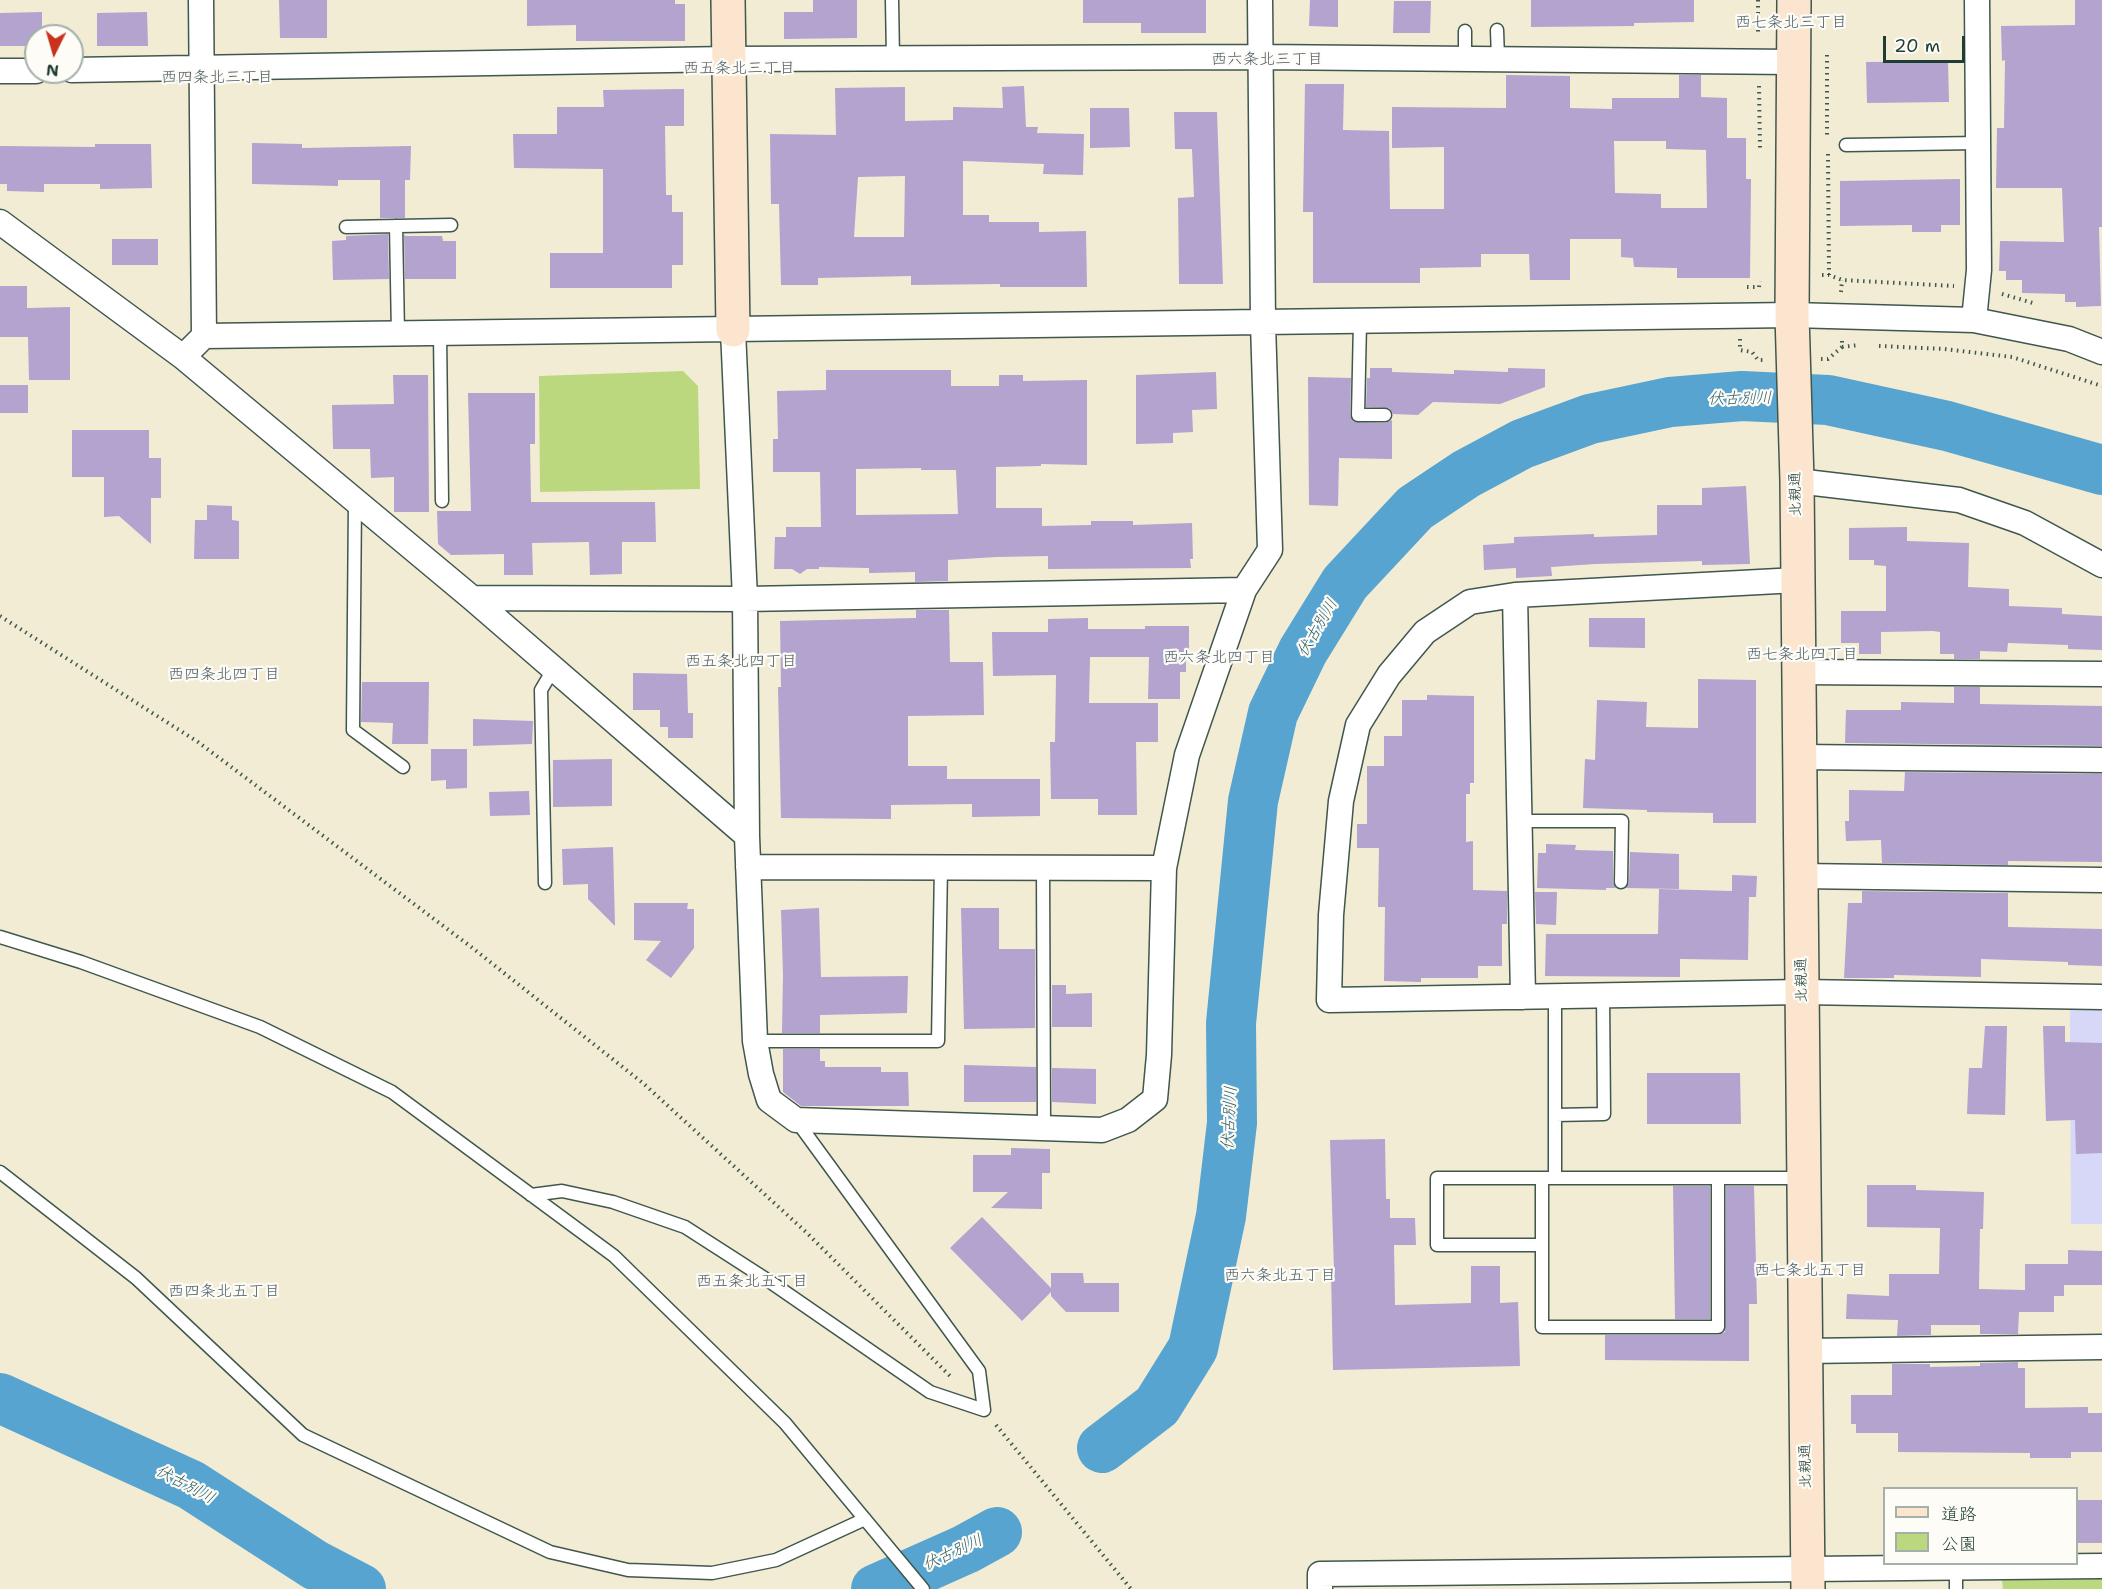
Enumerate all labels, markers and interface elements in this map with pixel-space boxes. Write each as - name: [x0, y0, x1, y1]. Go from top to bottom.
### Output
- district label: 西七条北三丁目: [1735, 13, 1847, 33]
- north arrow: [24, 24, 84, 84]
- scale bar: [1886, 24, 1968, 62]
- text: 20 m: [1894, 34, 1940, 58]
- district label: 西六条北三丁目: [1211, 50, 1323, 70]
- text: N: [45, 59, 60, 81]
- district label: 西五条北三丁目: [683, 59, 795, 79]
- district label: 西四条北三丁目: [161, 68, 273, 88]
- water label: 伏古別川: [1708, 389, 1772, 409]
- street label: 北親通: [1787, 471, 1805, 517]
- water label: 伏古別川: [1294, 595, 1342, 661]
- district label: 西七条北四丁目: [1746, 645, 1858, 665]
- district label: 西六条北四丁目: [1163, 648, 1275, 668]
- district label: 西五条北四丁目: [685, 652, 797, 672]
- district label: 西四条北四丁目: [168, 665, 280, 685]
- street label: 北親通: [1793, 957, 1811, 1003]
- water label: 伏古別川: [1219, 1086, 1241, 1150]
- district label: 西七条北五丁目: [1754, 1261, 1866, 1281]
- district label: 西六条北五丁目: [1224, 1266, 1336, 1286]
- district label: 西五条北五丁目: [696, 1272, 808, 1292]
- district label: 西四条北五丁目: [168, 1282, 280, 1302]
- street label: 北親通: [1797, 1443, 1815, 1489]
- water label: 伏古別川: [152, 1462, 218, 1508]
- legend: [1883, 1487, 2078, 1565]
- text: 道路: [1941, 1502, 1977, 1526]
- water label: 伏古別川: [920, 1531, 986, 1575]
- text: 公園: [1941, 1532, 1977, 1556]

